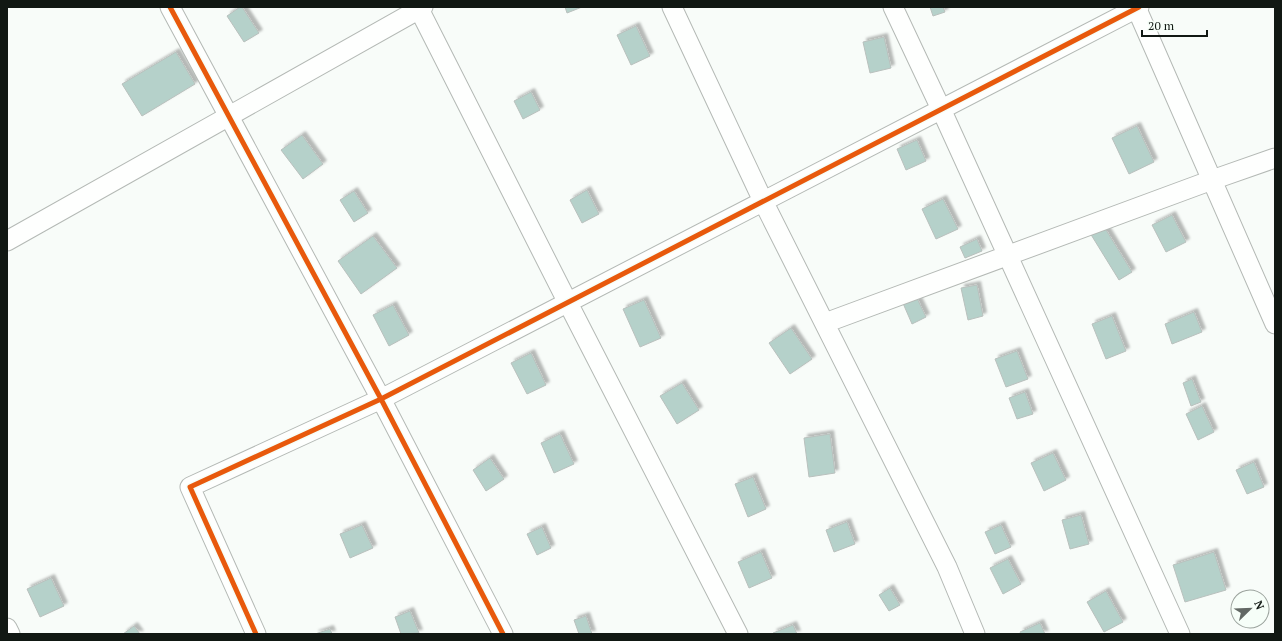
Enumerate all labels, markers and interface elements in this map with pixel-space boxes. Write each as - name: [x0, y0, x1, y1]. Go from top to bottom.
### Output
- scale bar: [1142, 12, 1207, 38]
- text: 20 m: [1148, 18, 1175, 33]
- north arrow: [1230, 589, 1270, 629]
- text: N: [1251, 599, 1268, 612]

